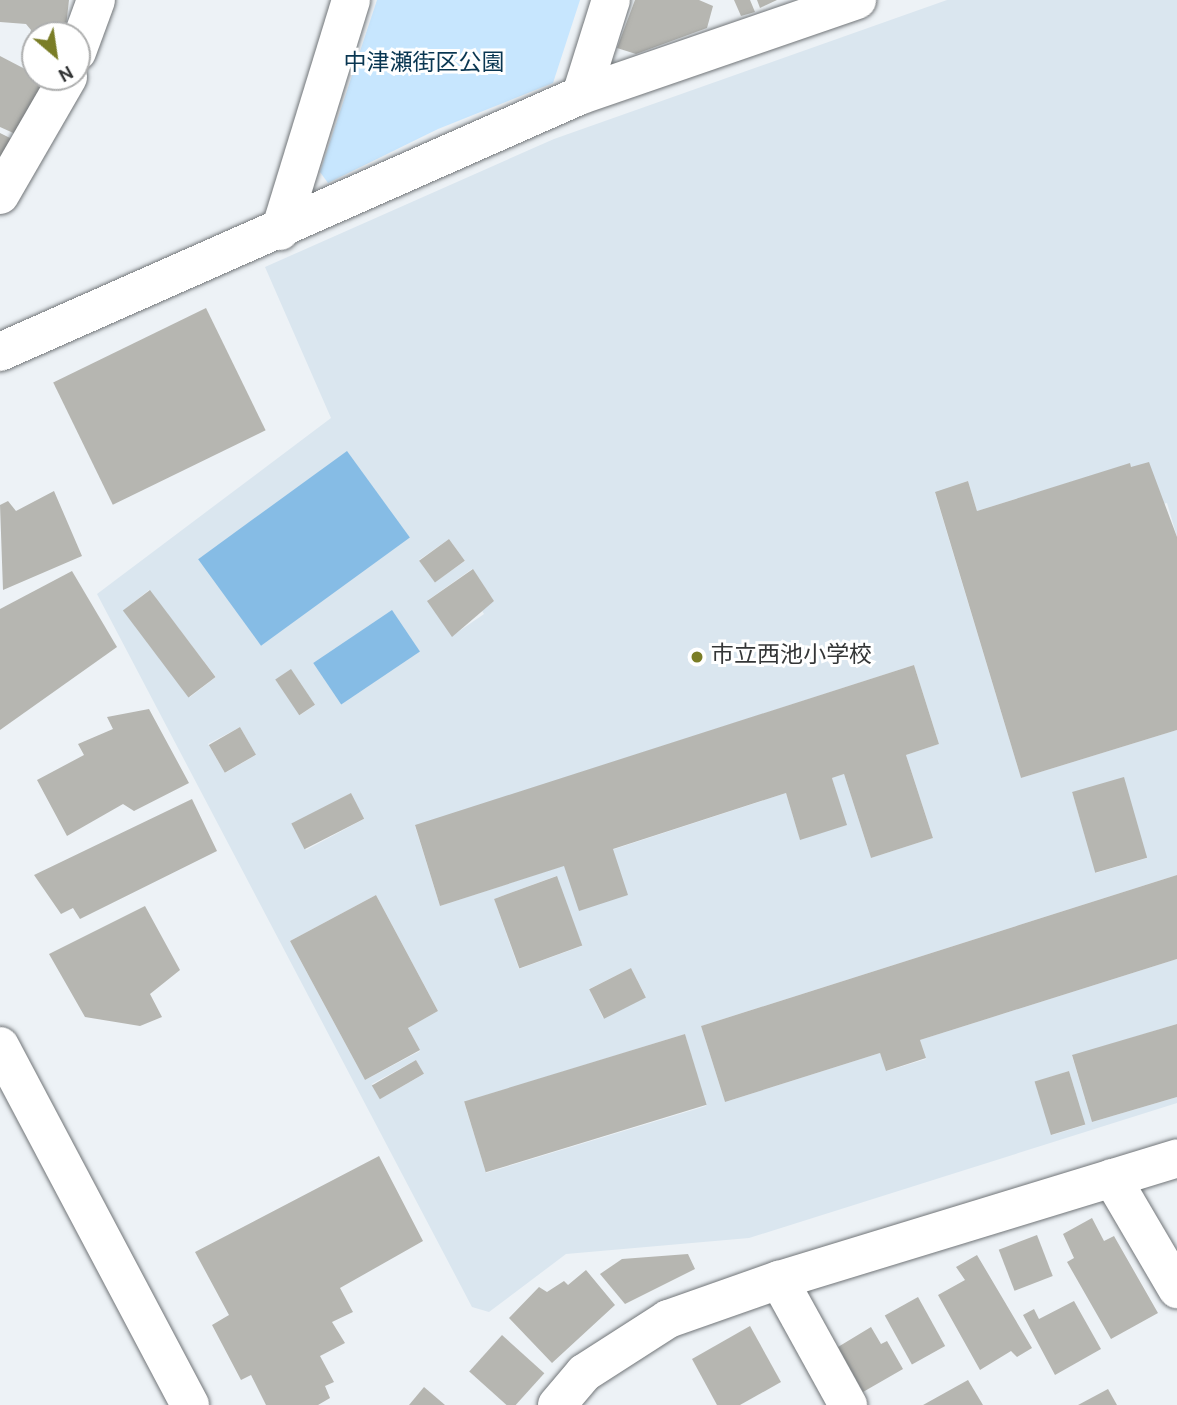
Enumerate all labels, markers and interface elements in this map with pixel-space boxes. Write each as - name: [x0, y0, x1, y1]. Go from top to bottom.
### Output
- north arrow: [21, 21, 91, 91]
- park label: 中津瀬街区公園: [344, 51, 504, 79]
- text: N: [53, 59, 77, 86]
- place label: 市立西池小学校: [711, 643, 872, 671]
- marker: 市立西池小学校: [689, 649, 705, 665]

